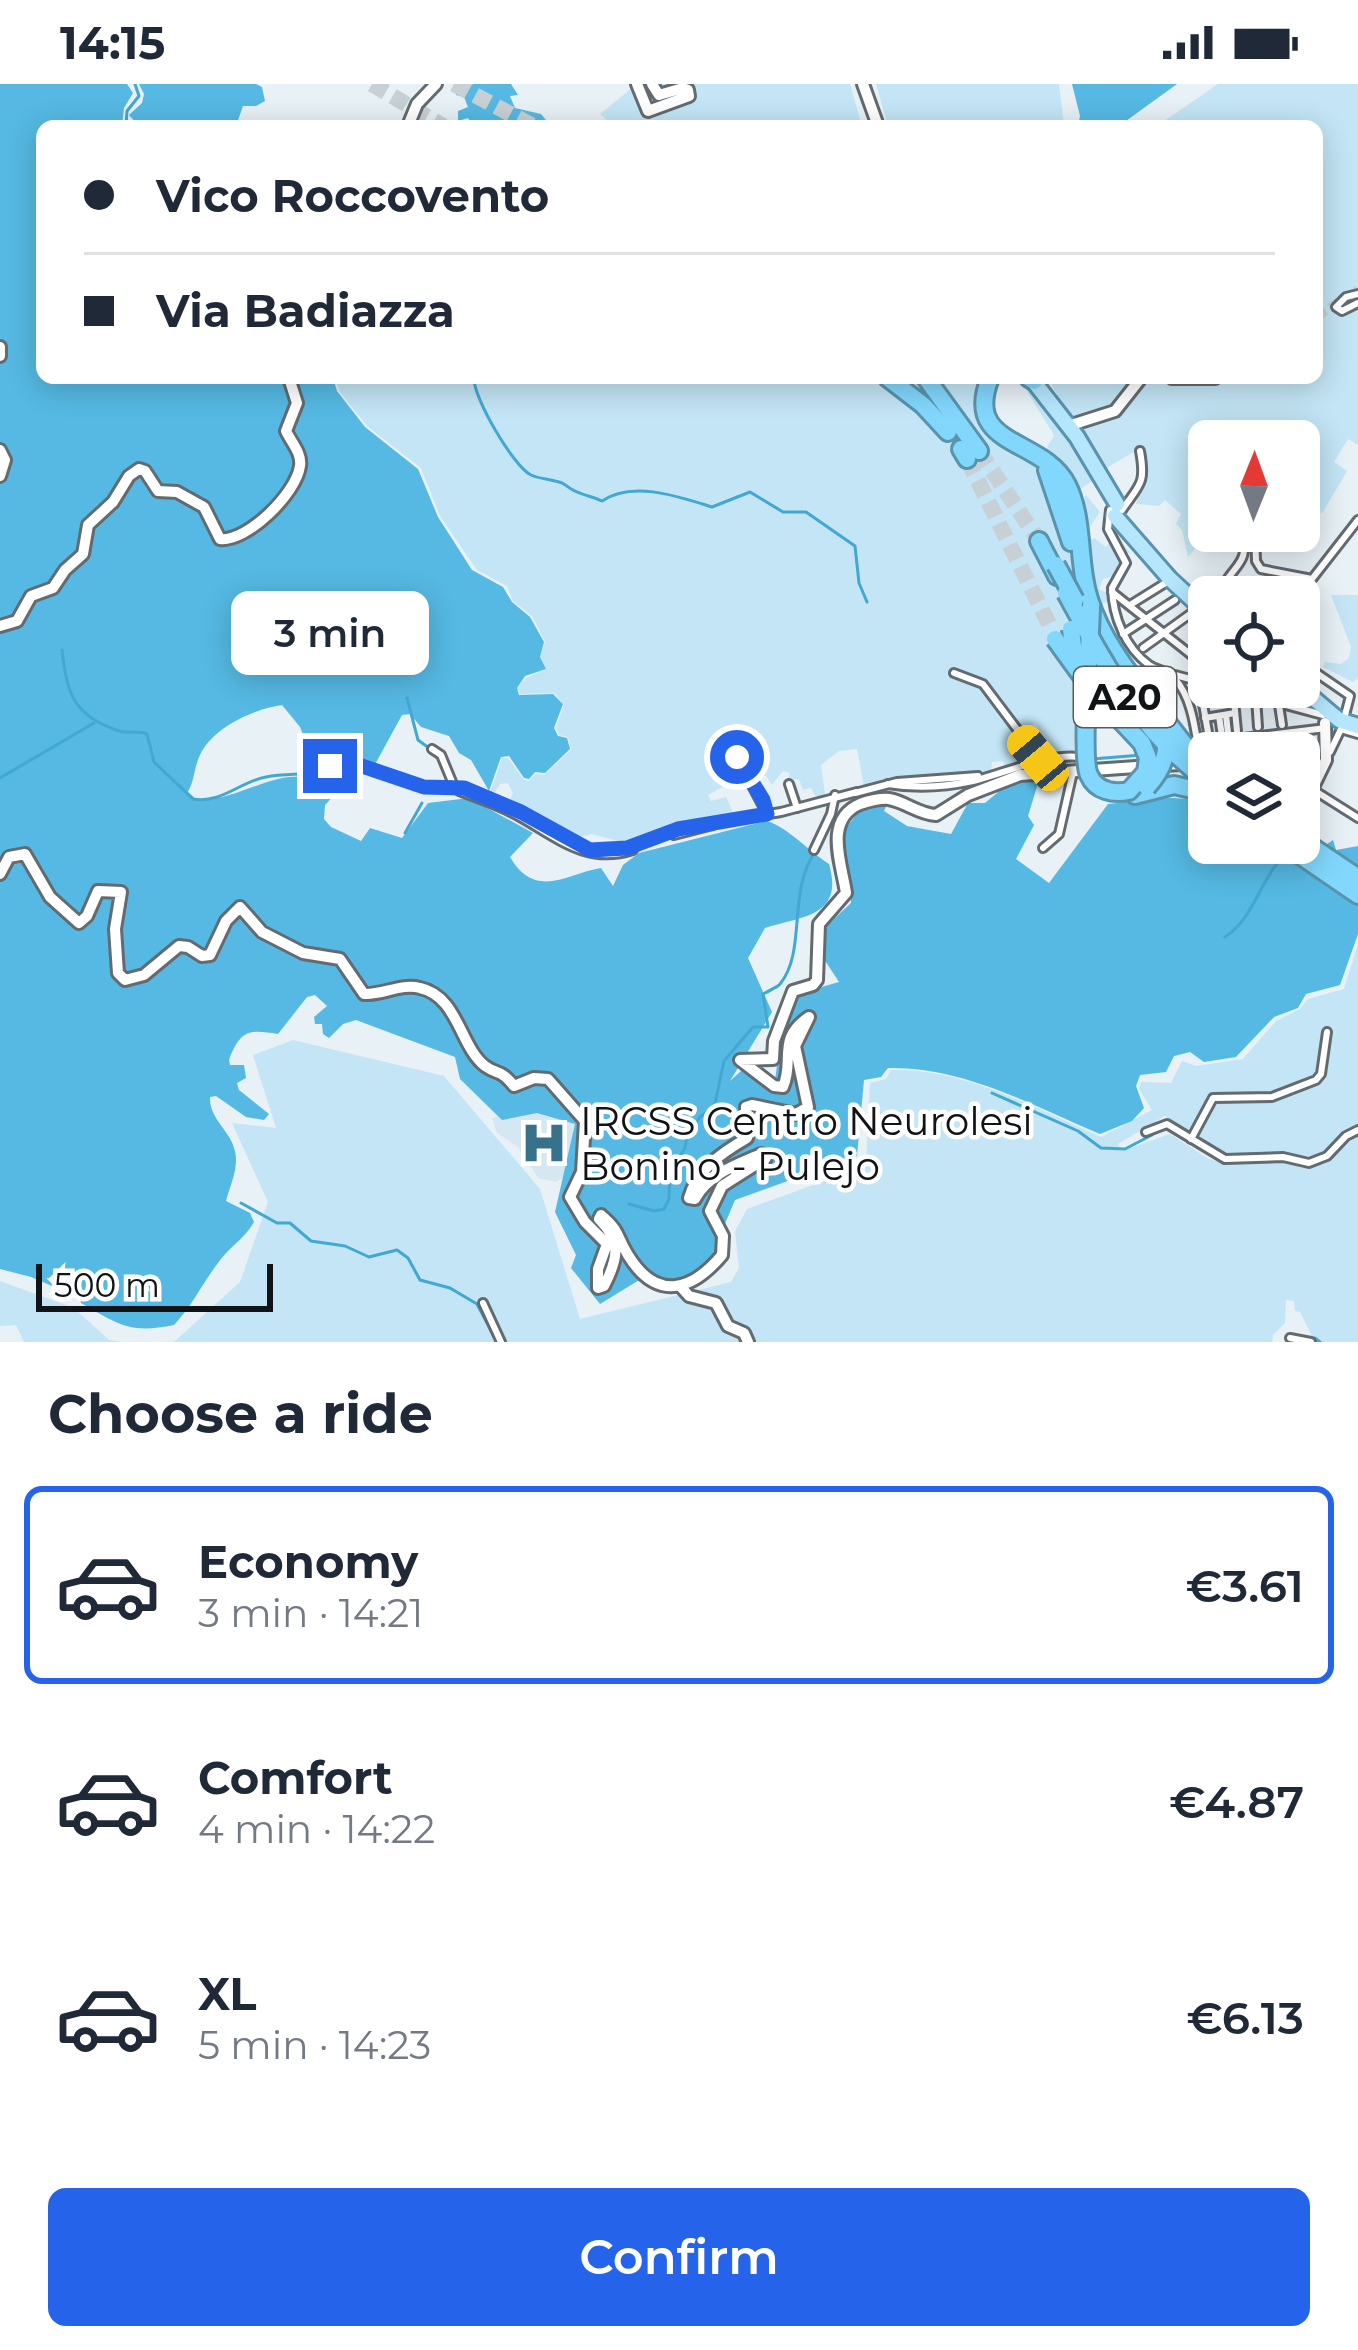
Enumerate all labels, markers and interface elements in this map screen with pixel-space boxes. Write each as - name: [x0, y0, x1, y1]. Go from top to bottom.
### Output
- text: 14:15: [60, 15, 165, 70]
- text: Vico Roccovento: [156, 168, 549, 223]
- text: Via Badiazza: [156, 283, 455, 338]
- north arrow: [1188, 420, 1320, 552]
- map controls: [1188, 420, 1320, 864]
- button: locate: [1188, 576, 1320, 708]
- callout: 3 min: [231, 592, 429, 676]
- text: 3 min: [274, 609, 386, 657]
- road number: A20: [1074, 667, 1176, 727]
- car: [1001, 719, 1075, 797]
- route start: [710, 730, 764, 784]
- button: layers: [1188, 732, 1320, 864]
- route end: [303, 739, 357, 793]
- place label: IRCSS Centro Neurolesi Bonino - Pulejo: [580, 1097, 1033, 1190]
- hospital icon: IRCSS Centro Neurolesi Bonino - Pulejo: [519, 1118, 569, 1168]
- scale bar: [36, 1258, 273, 1311]
- text: 500 m: [54, 1265, 160, 1305]
- text: Choose a ride: [48, 1381, 433, 1447]
- icon: car: [54, 1531, 162, 1639]
- text: Economy: [198, 1534, 418, 1589]
- text: €3.61: [1186, 1558, 1304, 1613]
- text: 3 min · 14:21: [198, 1589, 423, 1637]
- icon: car: [54, 1747, 162, 1855]
- text: Comfort: [198, 1750, 393, 1805]
- text: €4.87: [1169, 1774, 1304, 1829]
- text: 4 min · 14:22: [198, 1805, 435, 1853]
- icon: car: [54, 1963, 162, 2071]
- text: XL: [198, 1966, 256, 2021]
- text: €6.13: [1186, 1990, 1304, 2045]
- text: 5 min · 14:23: [198, 2021, 431, 2069]
- button: Confirm: [48, 2188, 1310, 2326]

